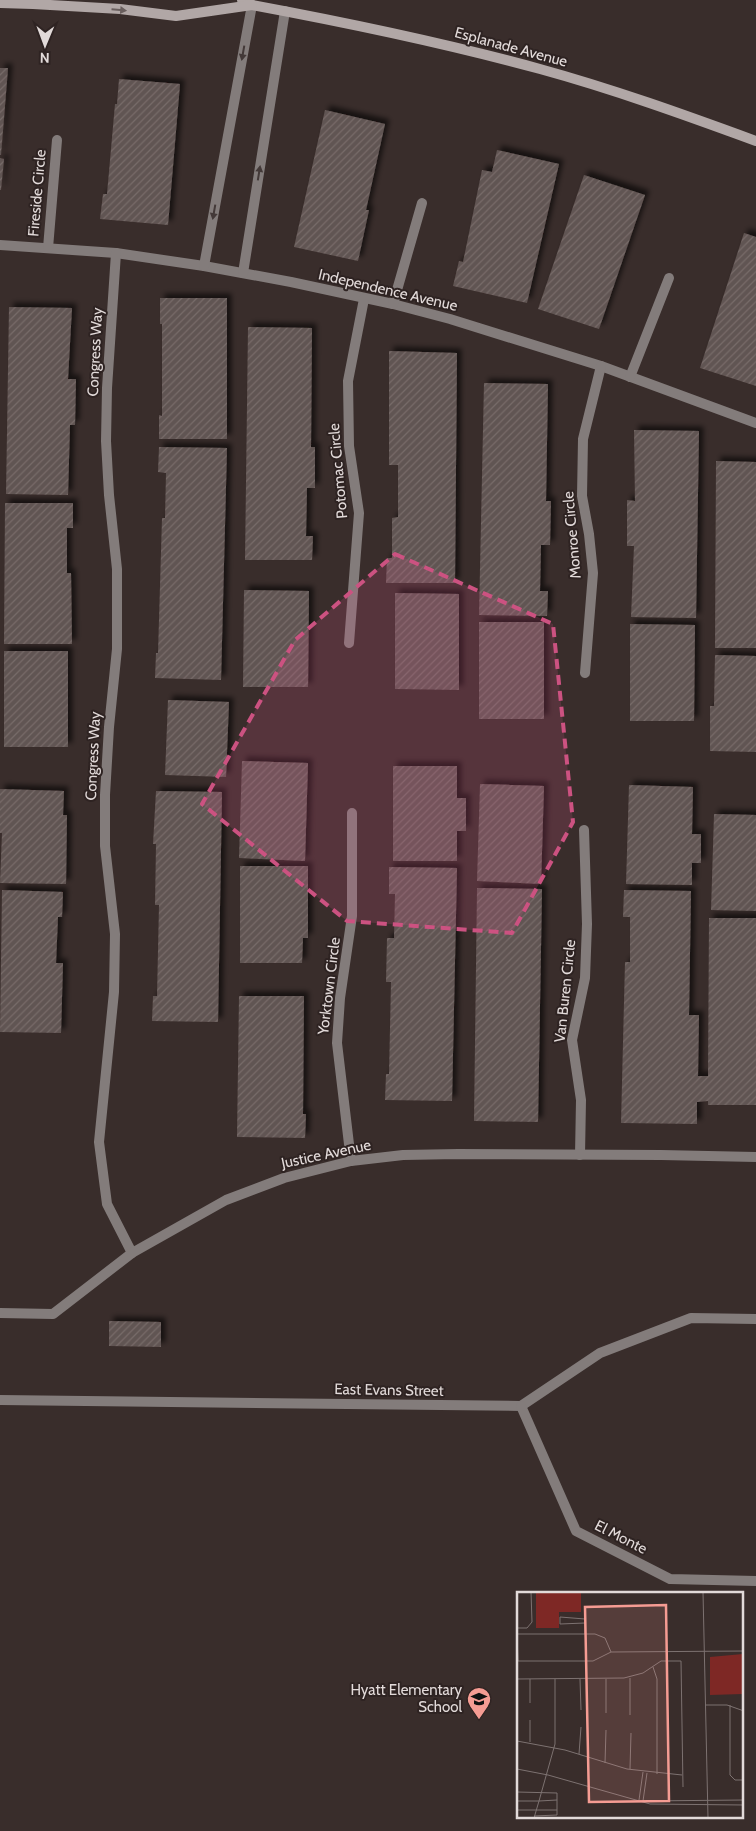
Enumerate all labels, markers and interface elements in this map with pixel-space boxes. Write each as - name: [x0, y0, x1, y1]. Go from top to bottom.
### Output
- one-way arrow: [111, 6, 127, 14]
- north arrow: [20, 20, 70, 70]
- street label: Esplanade Avenue: [453, 23, 570, 71]
- one-way arrow: [239, 45, 247, 61]
- text: N: [40, 49, 50, 67]
- street label: Fireside Circle: [24, 148, 50, 237]
- one-way arrow: [255, 165, 263, 181]
- one-way arrow: [209, 205, 217, 221]
- street label: Independence Avenue: [317, 265, 460, 315]
- street label: Congress Way: [84, 307, 106, 397]
- street label: Potomac Circle: [325, 422, 351, 519]
- street label: Monroe Circle: [559, 490, 585, 580]
- street label: Congress Way: [82, 711, 104, 801]
- street label: Yorktown Circle: [314, 936, 344, 1037]
- street label: Van Buren Circle: [551, 938, 579, 1043]
- street label: Justice Avenue: [278, 1136, 373, 1173]
- street label: East Evans Street: [334, 1380, 444, 1400]
- street label: El Monte: [592, 1516, 651, 1558]
- inset map: [517, 1592, 744, 1818]
- place label: Hyatt Elementary School: [350, 1681, 462, 1716]
- school or university icon: Hyatt Elementary School: [466, 1686, 492, 1720]

